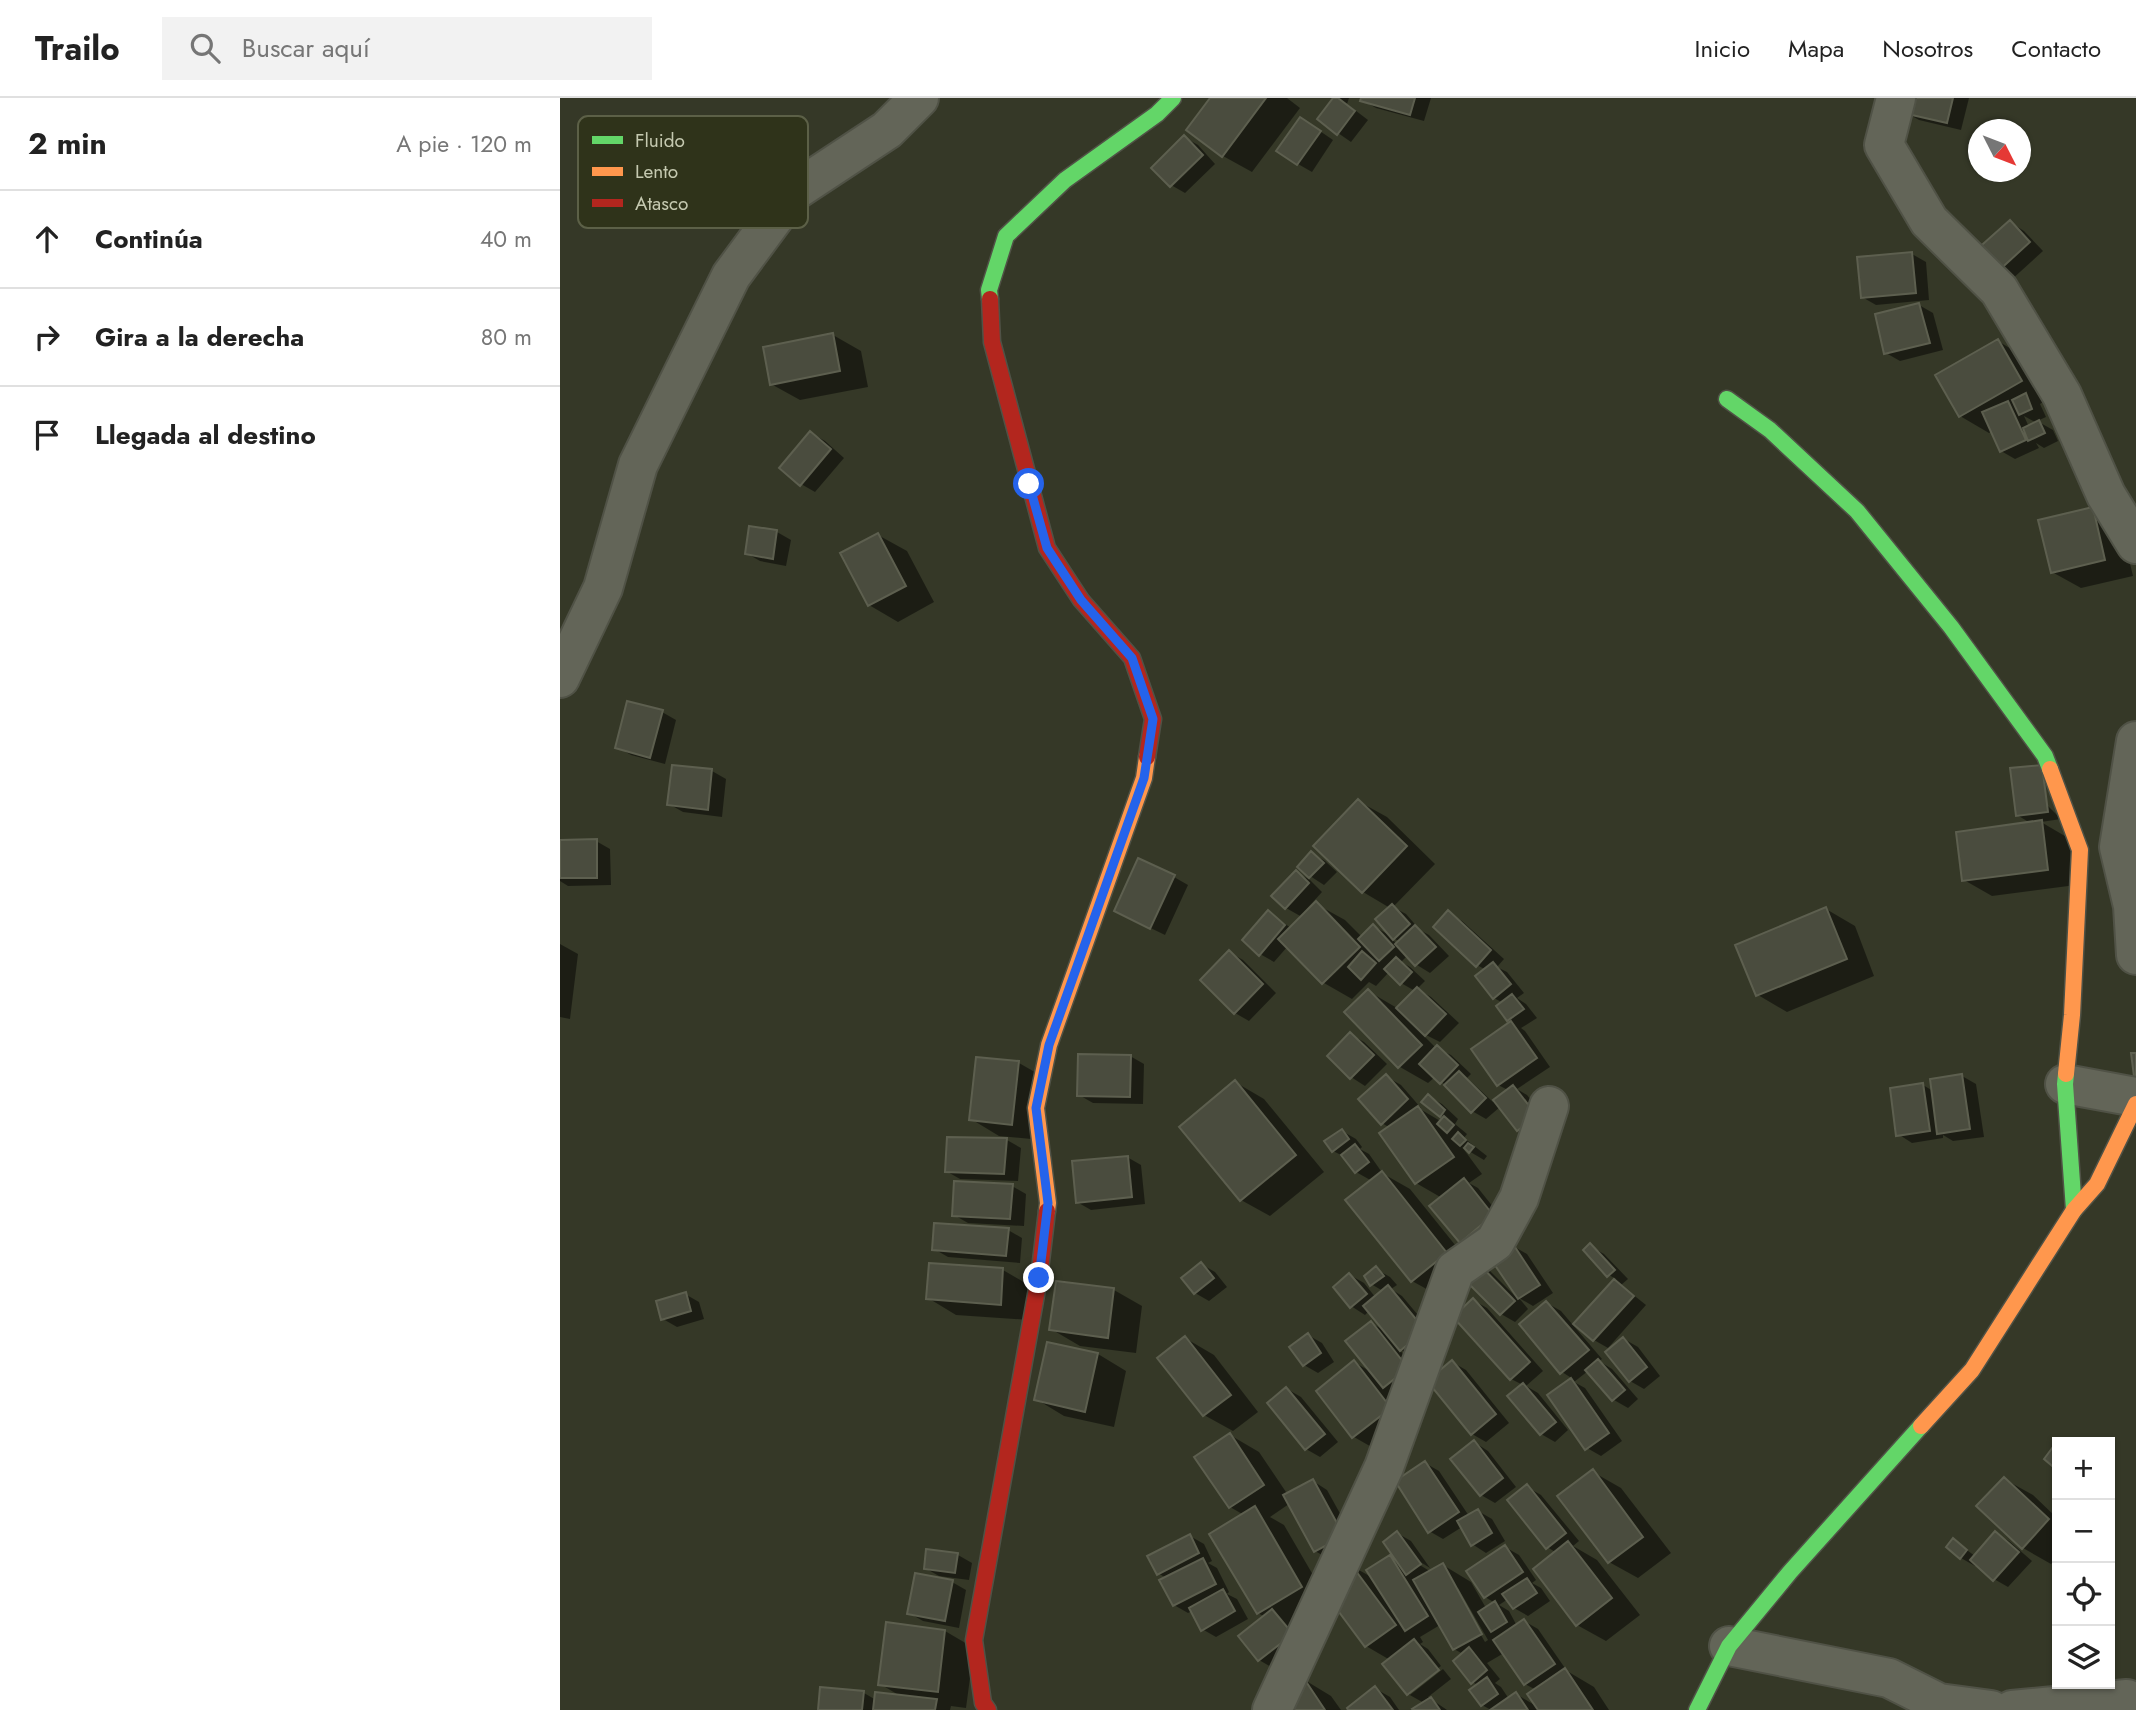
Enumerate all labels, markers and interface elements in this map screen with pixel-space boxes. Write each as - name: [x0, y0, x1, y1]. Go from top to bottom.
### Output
- search box: [162, 17, 652, 80]
- text: Trailo: [35, 25, 120, 72]
- icon: search: [186, 29, 224, 67]
- text: Buscar aquí: [242, 29, 370, 67]
- text: Inicio: [1695, 31, 1750, 66]
- text: Mapa: [1788, 31, 1844, 66]
- text: Nosotros: [1882, 31, 1973, 66]
- text: Contacto: [2011, 31, 2101, 66]
- legend: [578, 116, 808, 228]
- north arrow: [1968, 119, 2031, 182]
- text: 2 min: [28, 122, 107, 165]
- text: A pie · 120 m: [396, 127, 532, 161]
- text: Fluido: [635, 127, 685, 154]
- text: Lento: [635, 158, 678, 185]
- text: Atasco: [635, 190, 688, 217]
- icon: ahead: [28, 220, 66, 258]
- text: Continúa: [95, 220, 203, 258]
- text: 40 m: [480, 222, 532, 256]
- icon: right: [28, 318, 66, 356]
- text: Gira a la derecha: [95, 318, 304, 356]
- text: 80 m: [481, 320, 532, 354]
- icon: arrive: [28, 416, 66, 454]
- text: Llegada al destino: [95, 416, 316, 454]
- route start: [1013, 468, 1044, 499]
- route end: [1023, 1262, 1054, 1293]
- map controls: [2052, 1437, 2115, 1689]
- button: +: [2052, 1437, 2115, 1500]
- button: −: [2052, 1500, 2115, 1563]
- button: locate: [2052, 1563, 2115, 1626]
- button: layers: [2052, 1626, 2115, 1689]

